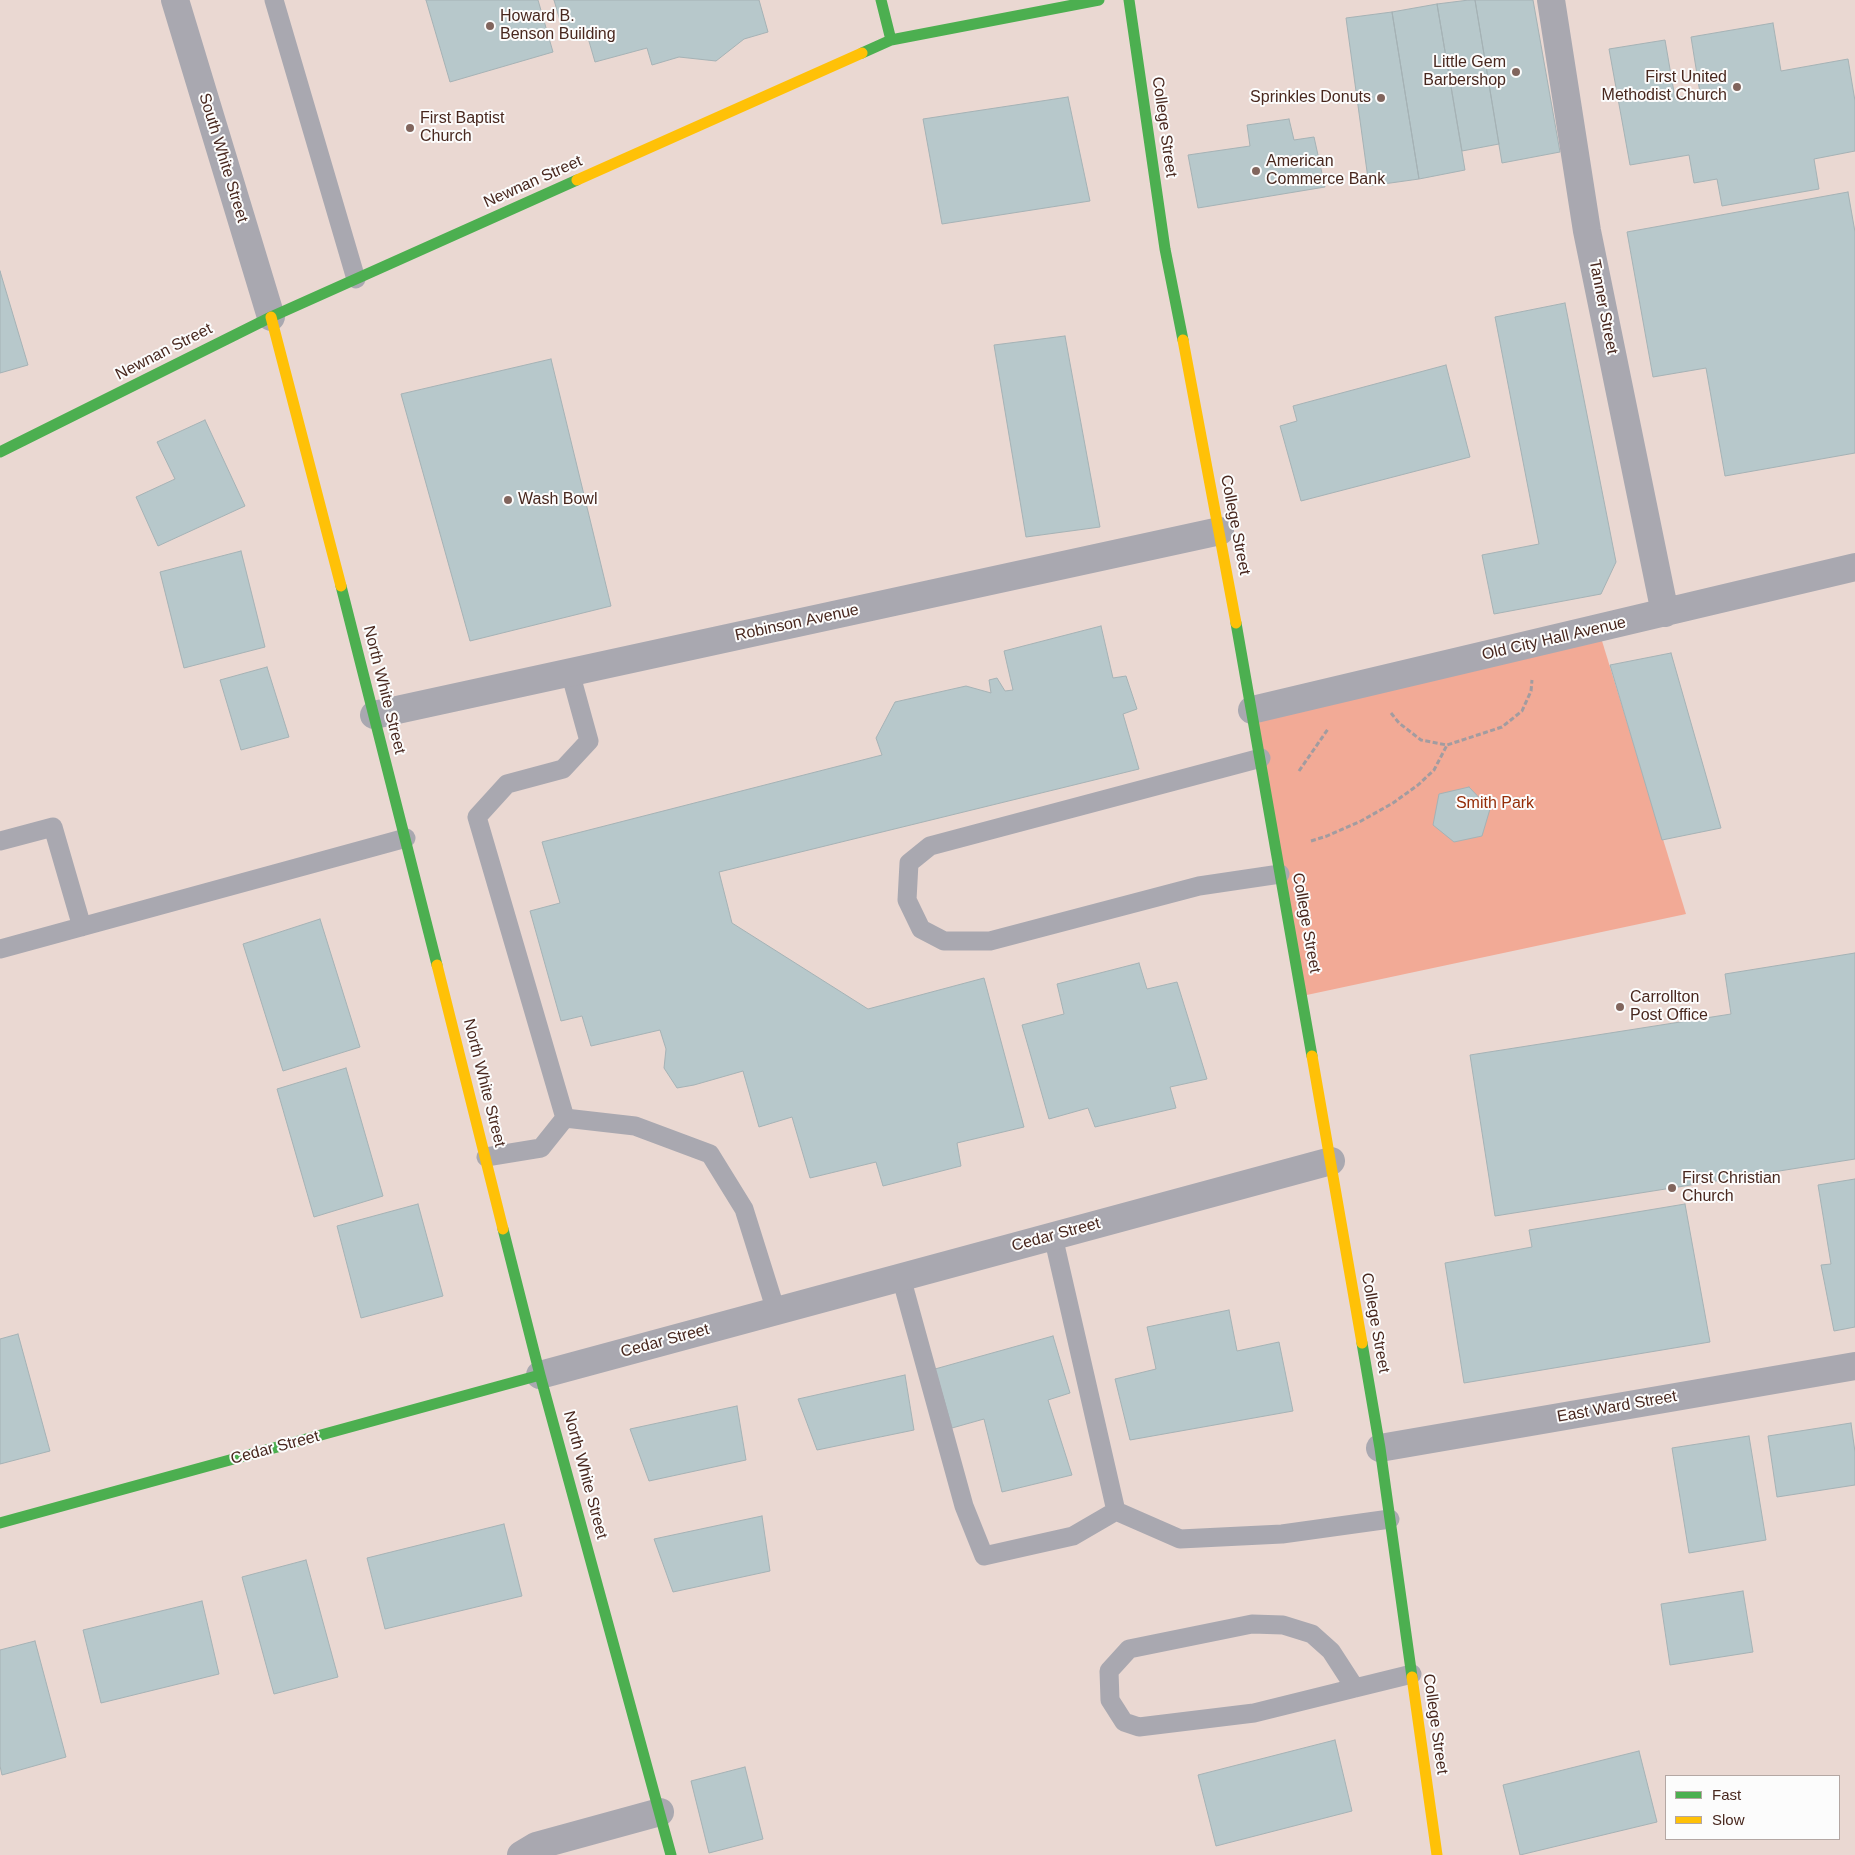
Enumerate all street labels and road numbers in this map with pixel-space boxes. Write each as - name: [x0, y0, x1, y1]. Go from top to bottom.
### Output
- street label: College Street: [1147, 75, 1181, 179]
- street label: South White Street: [194, 91, 252, 225]
- street label: Newnan Street: [481, 152, 585, 212]
- street label: Tanner Street: [1584, 258, 1622, 356]
- street label: Newnan Street: [112, 319, 216, 385]
- street label: College Street: [1216, 473, 1254, 577]
- street label: Robinson Avenue: [733, 601, 861, 645]
- street label: Old City Hall Avenue: [1480, 613, 1628, 665]
- street label: North White Street: [359, 624, 409, 756]
- street label: College Street: [1288, 871, 1324, 975]
- street label: North White Street: [459, 1017, 509, 1149]
- street label: Cedar Street: [1010, 1214, 1102, 1256]
- street label: College Street: [1357, 1271, 1393, 1375]
- street label: Cedar Street: [619, 1320, 711, 1362]
- street label: East Ward Street: [1556, 1387, 1678, 1427]
- street label: North White Street: [559, 1409, 611, 1541]
- street label: Cedar Street: [229, 1427, 321, 1469]
- street label: College Street: [1418, 1672, 1452, 1776]

